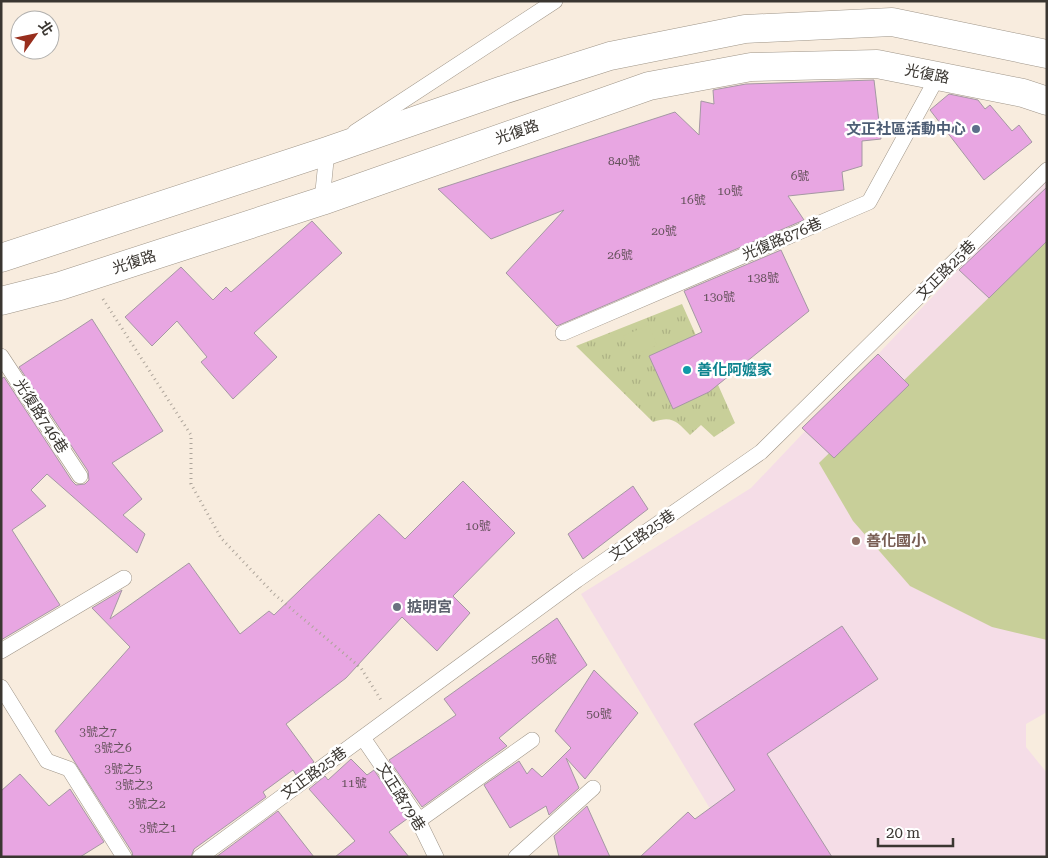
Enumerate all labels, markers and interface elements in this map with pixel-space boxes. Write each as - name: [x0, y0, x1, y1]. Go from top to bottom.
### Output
- north arrow: [10, 10, 60, 60]
- text: 北: [35, 18, 56, 38]
- street label: 光復路: [903, 61, 951, 87]
- street label: 光復路: [493, 116, 541, 148]
- place label: 文正社區活動中心: [846, 120, 966, 138]
- marker: 文正社區活動中心: [970, 123, 982, 135]
- house number: 840號: [608, 154, 640, 168]
- house number: 6號: [791, 169, 809, 183]
- house number: 10號: [717, 184, 743, 198]
- house number: 16號: [680, 193, 706, 207]
- street label: 光復路876巷: [739, 214, 825, 264]
- house number: 20號: [651, 224, 677, 238]
- street label: 文正路25巷: [912, 236, 980, 304]
- street label: 光復路: [110, 246, 158, 278]
- house number: 26號: [607, 248, 633, 262]
- house number: 138號: [747, 271, 779, 285]
- house number: 130號: [703, 290, 735, 304]
- place label: 善化阿嬤家: [697, 361, 772, 379]
- marker: 善化阿嬤家: [681, 364, 693, 376]
- street label: 光復路746巷: [10, 375, 72, 457]
- street label: 文正路25巷: [605, 506, 679, 564]
- house number: 10號: [465, 519, 491, 533]
- place label: 善化國小: [866, 532, 927, 550]
- marker: 善化國小: [850, 535, 862, 547]
- place label: 掂明宮: [407, 598, 452, 616]
- marker: 掂明宮: [391, 601, 403, 613]
- house number: 56號: [531, 652, 557, 666]
- house number: 50號: [586, 707, 612, 721]
- house number: 3號之7: [79, 725, 117, 739]
- house number: 3號之6: [94, 741, 132, 755]
- street label: 文正路25巷: [278, 743, 350, 803]
- street label: 文正路79巷: [373, 760, 429, 834]
- house number: 3號之5: [104, 762, 142, 776]
- house number: 11號: [341, 776, 367, 790]
- house number: 3號之3: [115, 778, 153, 792]
- house number: 3號之2: [128, 797, 166, 811]
- scale bar: [878, 816, 953, 848]
- house number: 3號之1: [139, 821, 177, 835]
- text: 20 m: [886, 824, 921, 842]

